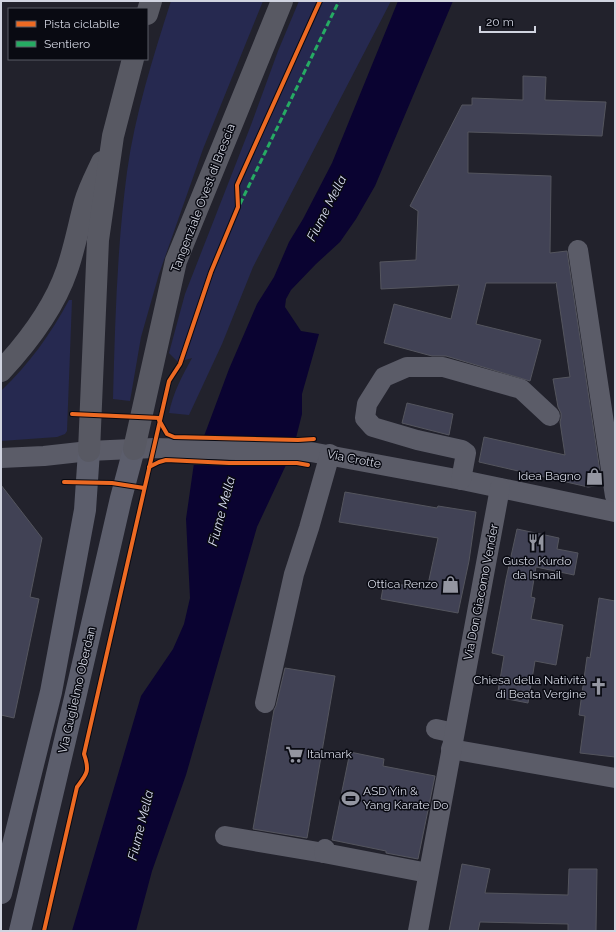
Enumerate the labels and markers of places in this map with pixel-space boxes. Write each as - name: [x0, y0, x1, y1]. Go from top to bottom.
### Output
- shop icon: Idea Bagno: [584, 466, 604, 486]
- place label: Idea Bagno: [518, 469, 581, 483]
- restaurant icon: Gusto Kurdo da Ismail: [527, 532, 547, 552]
- place label: Gusto Kurdo da Ismail: [503, 554, 571, 582]
- shop icon: Ottica Renzo: [441, 574, 461, 594]
- place label: Ottica Renzo: [368, 577, 438, 591]
- place label: Chiesa della Natività di Beata Vergine: [473, 673, 586, 701]
- church icon: Chiesa della Natività di Beata Vergine: [589, 677, 609, 697]
- supermarket icon: Italmark: [284, 744, 304, 764]
- place label: Italmark: [307, 747, 353, 761]
- place label: ASD Yin & Yang Karate Do: [363, 784, 448, 812]
- sports icon: ASD Yin & Yang Karate Do: [340, 788, 360, 808]

